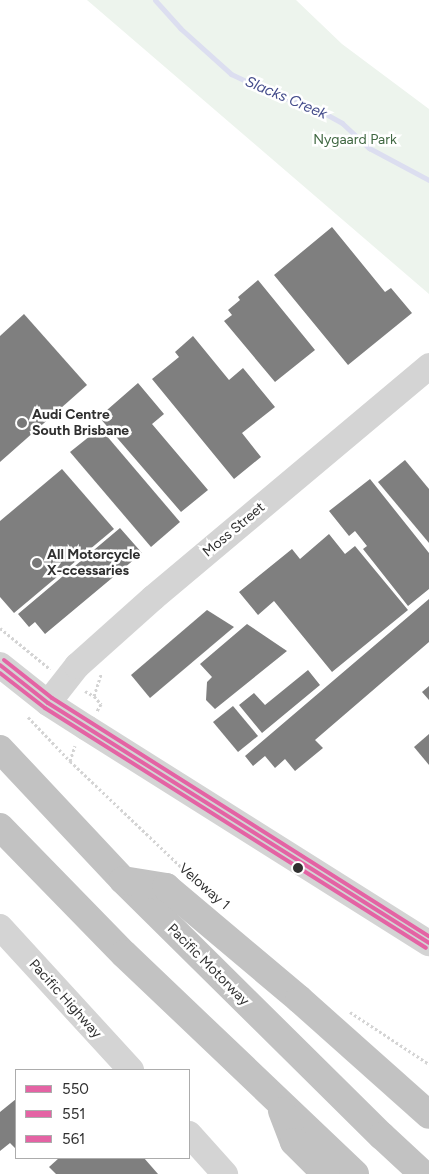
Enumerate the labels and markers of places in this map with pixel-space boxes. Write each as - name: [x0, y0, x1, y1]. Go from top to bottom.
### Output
- place label: Audi Centre South Brisbane: [32, 407, 129, 440]
- marker: Audi Centre South Brisbane: [16, 417, 28, 429]
- place label: All Motorcycle X-ccessaries: [47, 547, 140, 580]
- marker: All Motorcycle X-ccessaries: [31, 557, 43, 569]
- unlabelled marker: [293, 863, 303, 873]

